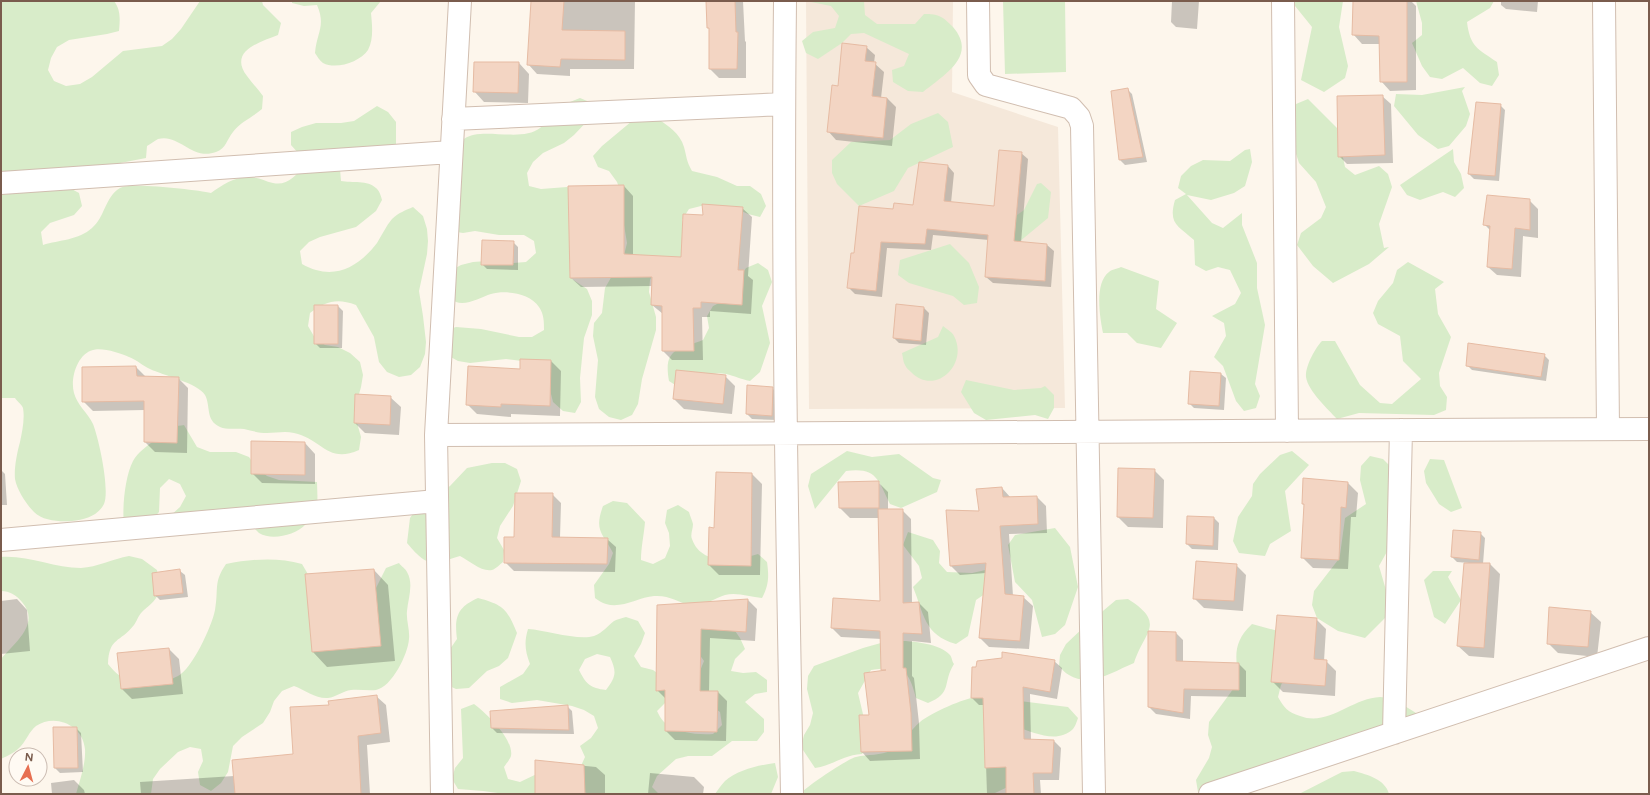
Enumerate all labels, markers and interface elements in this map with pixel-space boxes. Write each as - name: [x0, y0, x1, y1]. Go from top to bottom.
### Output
- north arrow: [8, 747, 48, 787]
- text: N: [24, 751, 34, 764]

